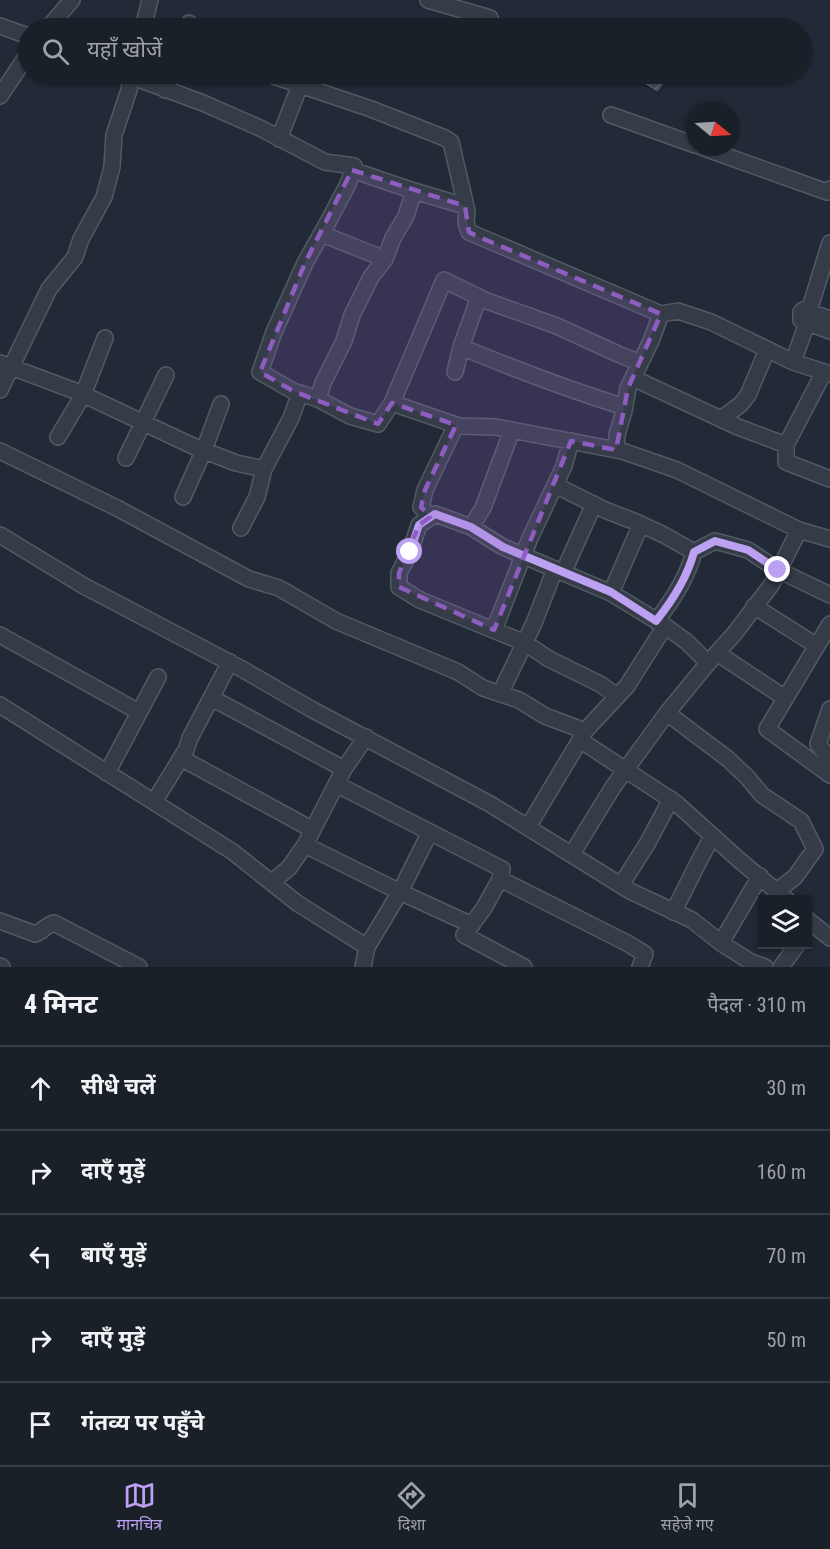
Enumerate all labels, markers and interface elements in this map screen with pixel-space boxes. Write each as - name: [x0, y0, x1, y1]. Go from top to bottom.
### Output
- search box: [18, 18, 812, 84]
- icon: search: [39, 35, 72, 68]
- text: यहाँ खोजें: [87, 37, 162, 62]
- north arrow: [686, 102, 740, 156]
- route start: [396, 538, 422, 564]
- route end: [764, 556, 790, 582]
- map controls: [758, 895, 812, 949]
- button: layers: [758, 895, 812, 949]
- text: 4 मिनट: [24, 989, 98, 1019]
- text: पैदल · 310 m: [707, 993, 806, 1017]
- icon: ahead: [24, 1072, 57, 1105]
- text: सीधे चलें: [81, 1074, 155, 1099]
- text: 30 m: [767, 1076, 806, 1100]
- icon: right: [24, 1156, 57, 1189]
- text: दाएँ मुड़ें: [81, 1158, 145, 1183]
- text: 160 m: [757, 1160, 806, 1184]
- icon: left: [24, 1240, 57, 1273]
- text: बाएँ मुड़ें: [81, 1242, 146, 1267]
- text: 70 m: [767, 1244, 806, 1268]
- icon: right: [24, 1324, 57, 1357]
- text: दाएँ मुड़ें: [81, 1326, 145, 1351]
- text: 50 m: [767, 1328, 806, 1352]
- icon: arrive: [24, 1408, 57, 1441]
- text: गंतव्य पर पहुँचे: [81, 1410, 204, 1435]
- tab: मानचित्र: [116, 1479, 162, 1537]
- tab: दिशा: [395, 1479, 428, 1537]
- tab: सहेजे गए: [661, 1479, 714, 1537]

